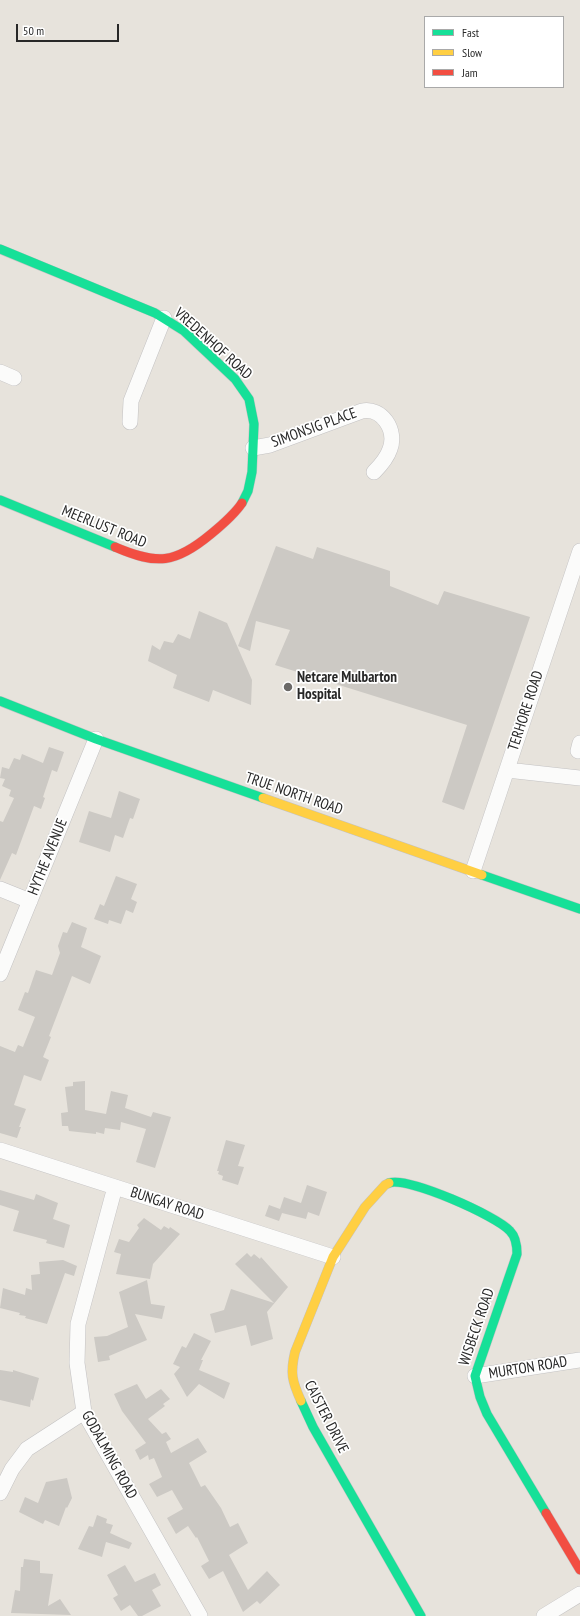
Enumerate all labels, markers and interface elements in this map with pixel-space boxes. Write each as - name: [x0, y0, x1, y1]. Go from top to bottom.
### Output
- scale bar: [18, 16, 121, 42]
- legend: [424, 16, 564, 88]
- text: 50 m: [23, 23, 44, 38]
- text: Fast: [462, 25, 479, 40]
- text: Slow: [462, 45, 482, 60]
- text: Jam: [462, 65, 478, 80]
- street label: VREDENHOF ROAD: [170, 304, 256, 384]
- street label: SIMONSIG PLACE: [269, 404, 359, 452]
- street label: MEERLUST ROAD: [59, 502, 149, 552]
- place label: Netcare Mulbarton Hospital: [297, 669, 397, 704]
- street label: TERHORE ROAD: [505, 669, 547, 753]
- marker: Netcare Mulbarton Hospital: [282, 681, 294, 693]
- street label: TRUE NORTH ROAD: [243, 769, 345, 819]
- street label: HYTHE AVENUE: [24, 816, 72, 898]
- street label: BUNGAY ROAD: [128, 1184, 206, 1224]
- street label: WISBECK ROAD: [455, 1286, 499, 1368]
- street label: MURTON ROAD: [487, 1353, 569, 1383]
- street label: CAISTER DRIVE: [300, 1378, 352, 1456]
- street label: GODALMING ROAD: [77, 1408, 141, 1502]

